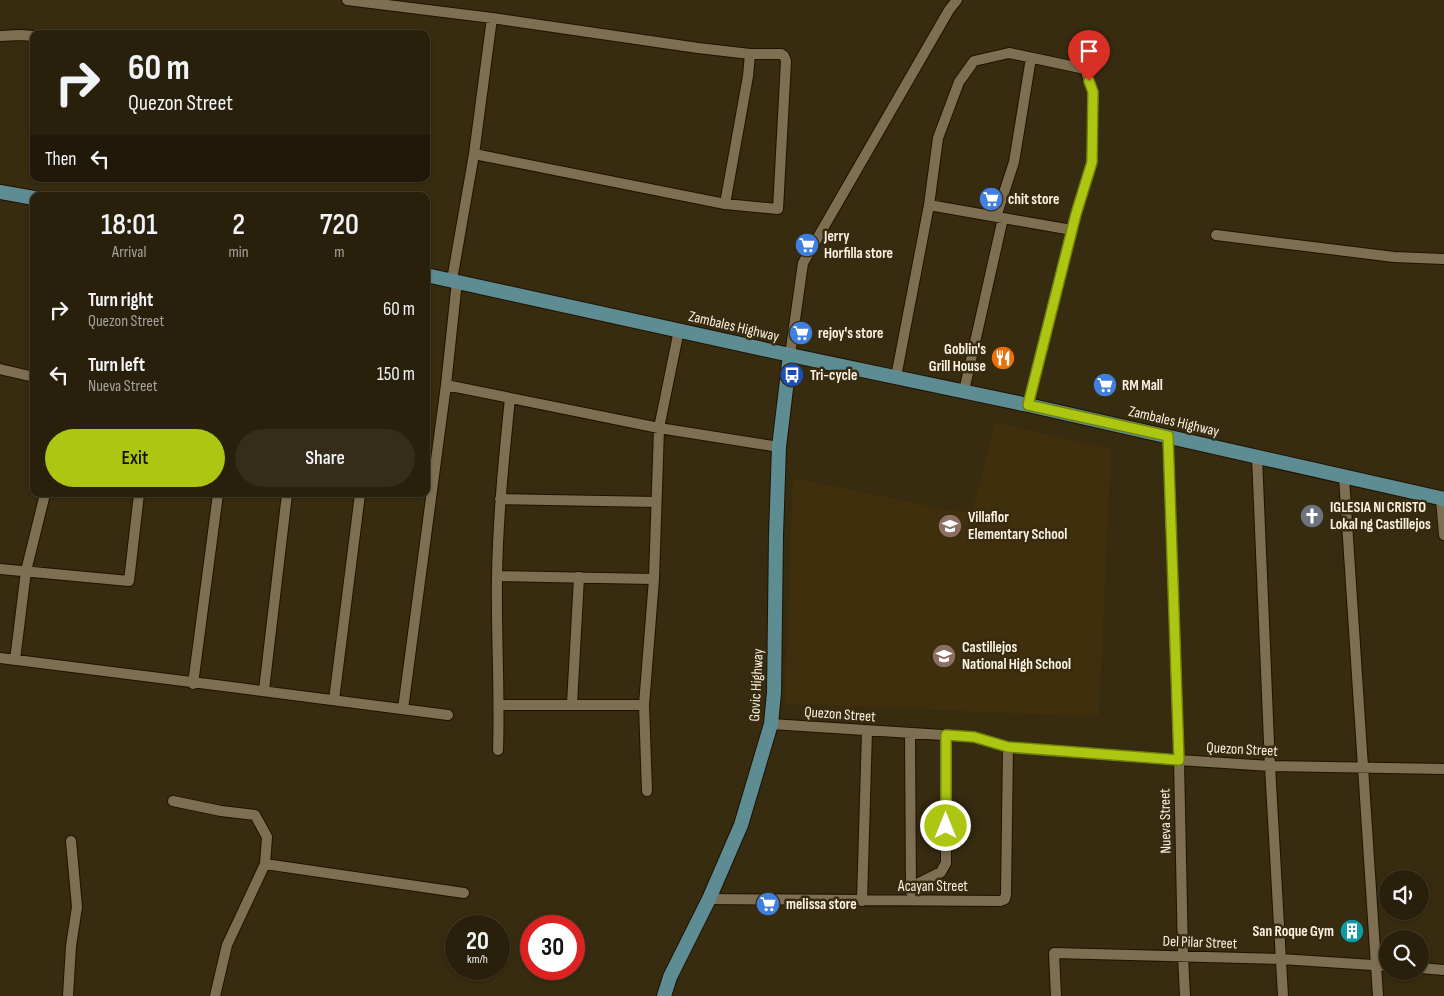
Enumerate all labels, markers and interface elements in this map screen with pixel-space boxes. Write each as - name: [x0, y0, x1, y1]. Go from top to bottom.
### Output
- pin: [1068, 30, 1110, 81]
- icon: arrive: [1075, 37, 1103, 65]
- text: 60 m: [128, 47, 190, 90]
- icon: right: [45, 50, 110, 115]
- text: Quezon Street: [128, 90, 233, 117]
- icon: left: [86, 145, 114, 173]
- text: Then: [45, 148, 76, 171]
- supermarket icon: chit store: [978, 186, 1004, 212]
- place label: chit store: [1008, 190, 1059, 209]
- text: 18:01: [101, 207, 157, 243]
- text: 2: [232, 207, 245, 243]
- text: 720: [320, 207, 359, 243]
- place label: Jerry Horfilla store: [823, 227, 893, 263]
- supermarket icon: Jerry Horfilla store: [794, 232, 820, 258]
- text: Arrival: [112, 243, 146, 262]
- text: min: [228, 243, 249, 262]
- text: m: [334, 243, 344, 262]
- text: Turn right: [88, 289, 153, 312]
- icon: right: [45, 296, 73, 324]
- text: 60 m: [383, 298, 415, 321]
- street label: Zambales Highway: [687, 307, 781, 346]
- text: Quezon Street: [88, 312, 164, 331]
- supermarket icon: rejoy's store: [788, 320, 814, 346]
- place label: rejoy's store: [818, 324, 883, 343]
- place label: Goblin's Grill House: [929, 340, 986, 376]
- restaurant icon: Goblin's Grill House: [990, 345, 1016, 371]
- text: Turn left: [88, 354, 145, 377]
- icon: left: [45, 361, 73, 389]
- bus stop icon: Tri-cycle: [779, 362, 805, 388]
- text: 150 m: [377, 363, 415, 386]
- place label: Tri-cycle: [810, 366, 857, 385]
- supermarket icon: RM Mall: [1092, 372, 1118, 398]
- place label: RM Mall: [1122, 376, 1163, 395]
- text: Nueva Street: [88, 377, 158, 396]
- street label: Zambales Highway: [1127, 402, 1221, 441]
- button: Exit: [45, 429, 225, 487]
- button: Share: [235, 429, 415, 487]
- place label: IGLESIA NI CRISTO Lokal ng Castillejos: [1330, 498, 1431, 534]
- church icon: IGLESIA NI CRISTO Lokal ng Castillejos: [1299, 503, 1325, 529]
- place label: Villaflor Elementary School: [968, 508, 1067, 544]
- school or university icon: Villaflor Elementary School: [937, 513, 963, 539]
- place label: Castillejos National High School: [962, 638, 1071, 674]
- school or university icon: Castillejos National High School: [931, 643, 957, 669]
- street label: Govic Highway: [745, 648, 768, 722]
- street label: Quezon Street: [804, 703, 877, 727]
- street label: Quezon Street: [1206, 738, 1279, 761]
- street label: Nueva Street: [1155, 788, 1176, 854]
- position arrow: [919, 799, 971, 851]
- map controls: [1379, 870, 1429, 980]
- button: sound: [1379, 870, 1429, 920]
- street label: Acayan Street: [897, 877, 968, 896]
- supermarket icon: melissa store: [755, 891, 781, 917]
- place label: melissa store: [786, 895, 857, 914]
- speed limit sign: 30: [520, 915, 585, 980]
- building icon: San Roque Gym: [1339, 918, 1365, 944]
- place label: San Roque Gym: [1253, 922, 1334, 941]
- text: 20: [466, 926, 489, 957]
- button: search: [1379, 930, 1429, 980]
- street label: Del Pilar Street: [1162, 932, 1238, 953]
- text: km/h: [467, 952, 488, 967]

